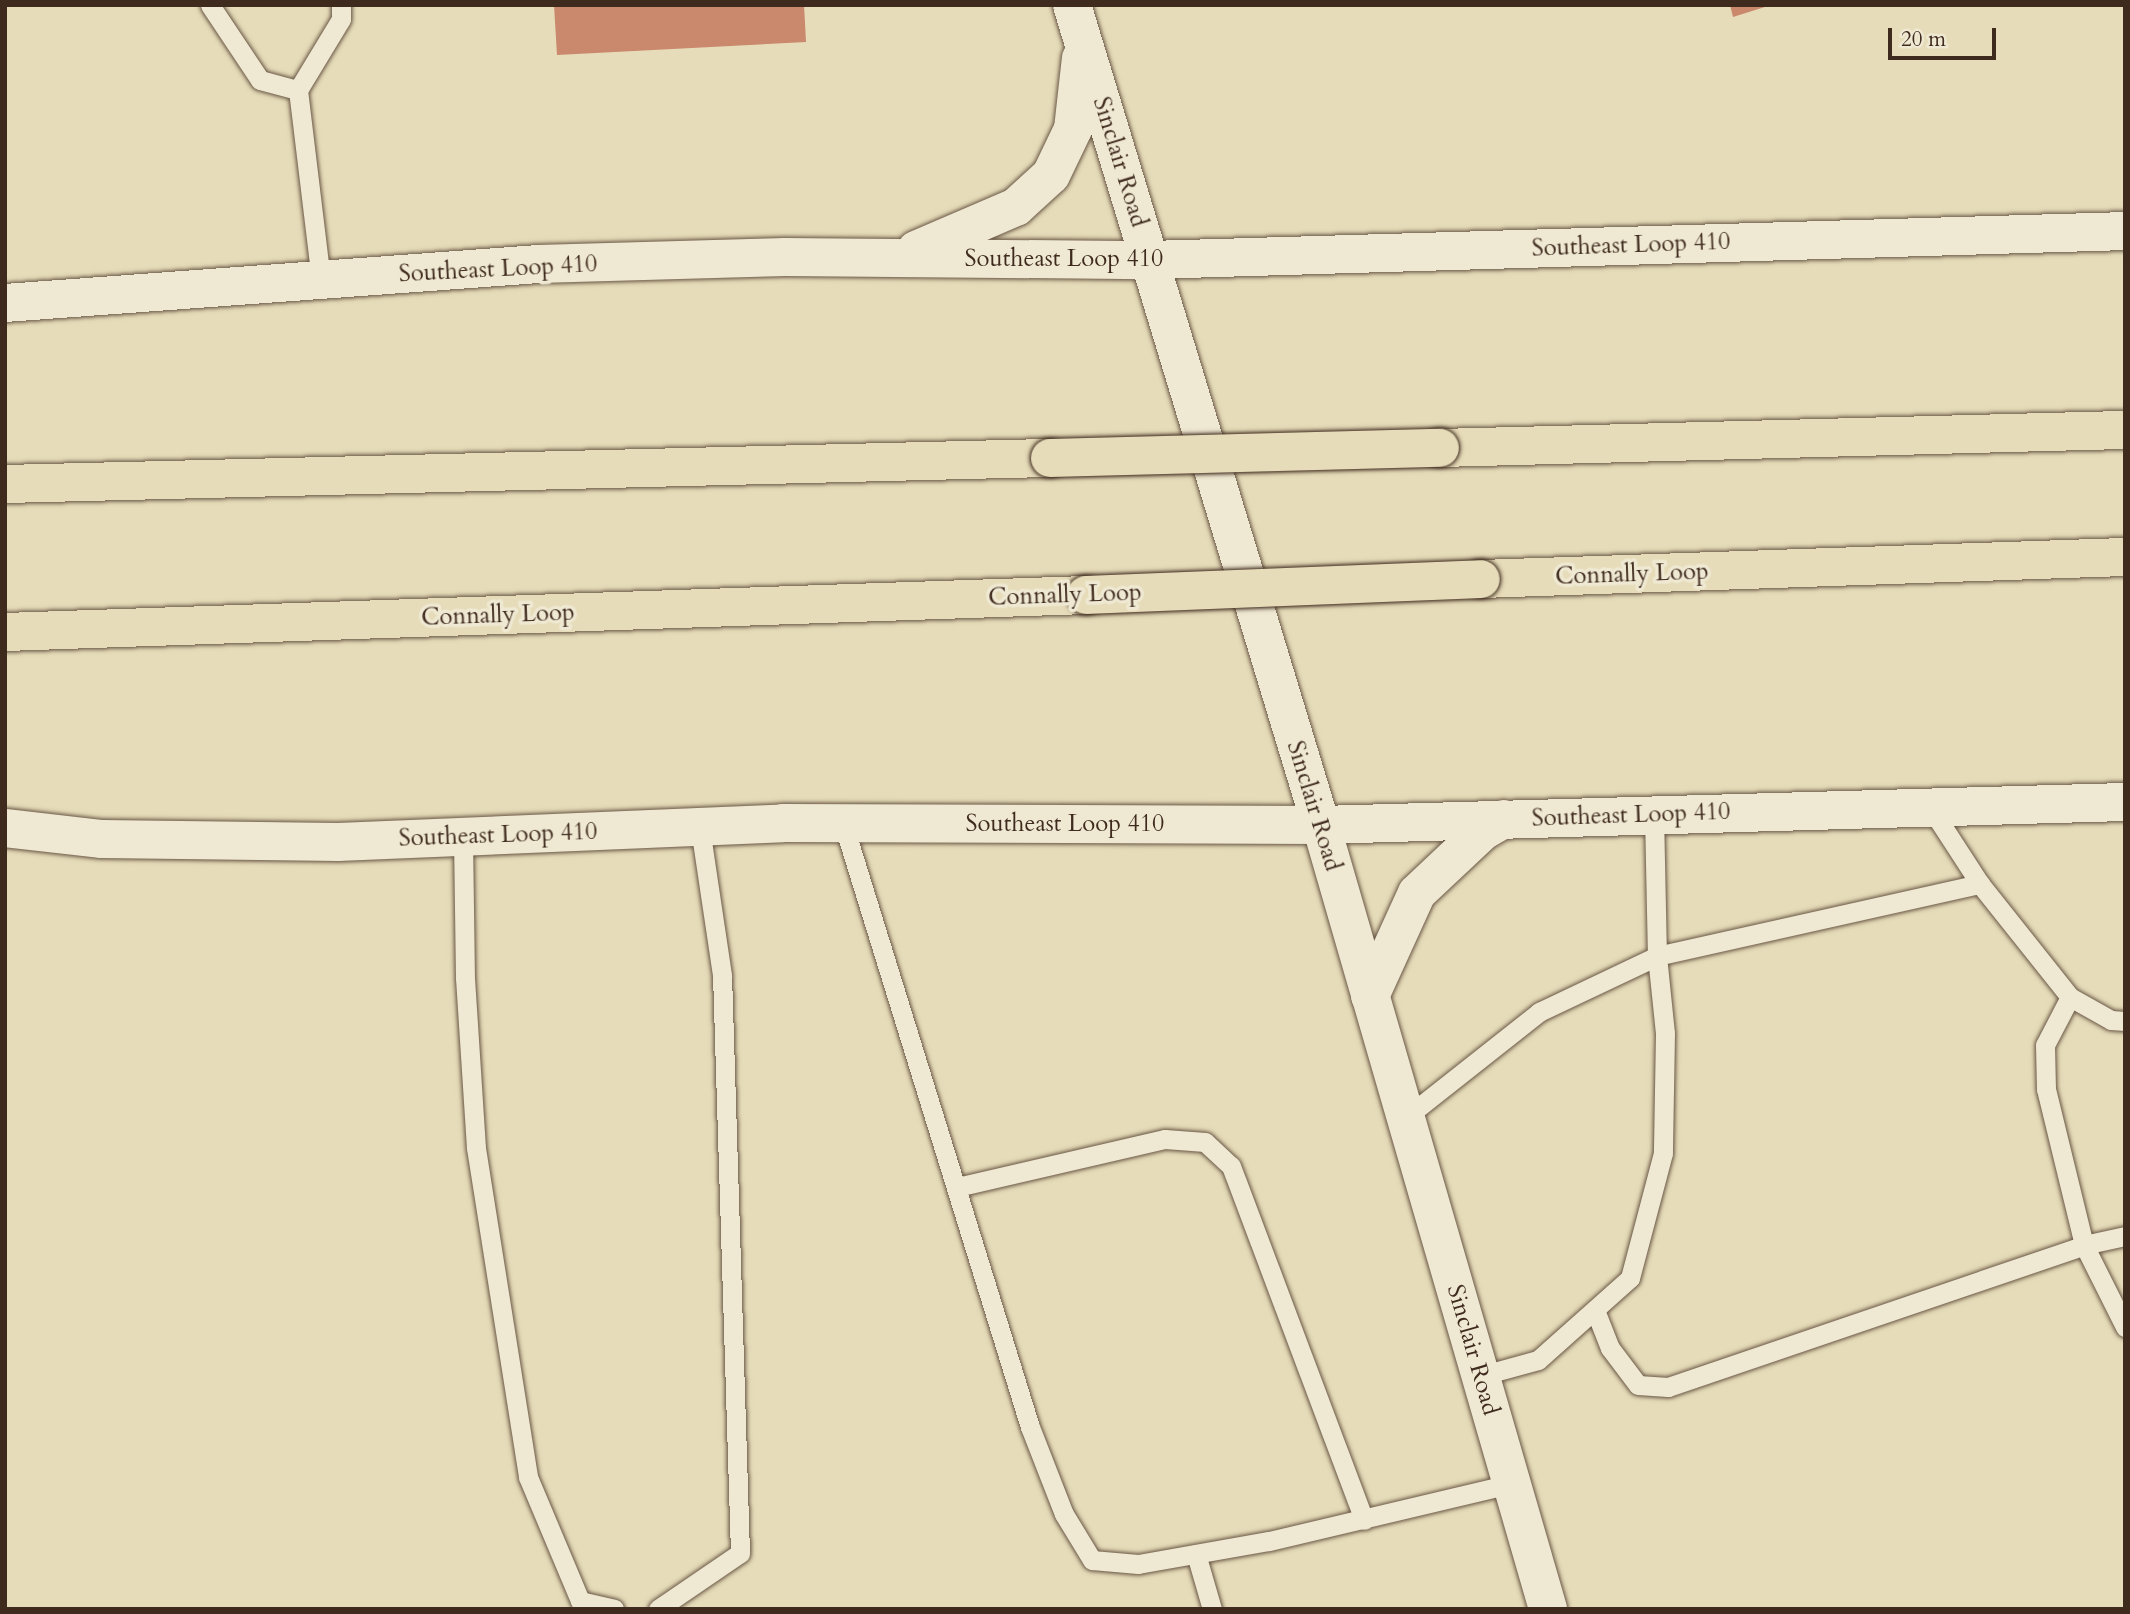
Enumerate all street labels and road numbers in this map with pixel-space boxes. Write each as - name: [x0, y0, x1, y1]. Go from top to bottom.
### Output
- street label: Sinclair Road: [1087, 93, 1153, 231]
- street label: Southeast Loop 410: [1531, 227, 1731, 263]
- street label: Southeast Loop 410: [965, 245, 1163, 273]
- street label: Southeast Loop 410: [398, 249, 598, 289]
- street label: Connally Loop: [1555, 557, 1709, 591]
- street label: Connally Loop: [988, 578, 1142, 612]
- street label: Connally Loop: [421, 598, 575, 632]
- street label: Sinclair Road: [1281, 737, 1347, 875]
- street label: Southeast Loop 410: [1531, 797, 1731, 833]
- street label: Southeast Loop 410: [966, 810, 1164, 838]
- street label: Southeast Loop 410: [398, 817, 598, 853]
- street label: Sinclair Road: [1441, 1281, 1505, 1419]

